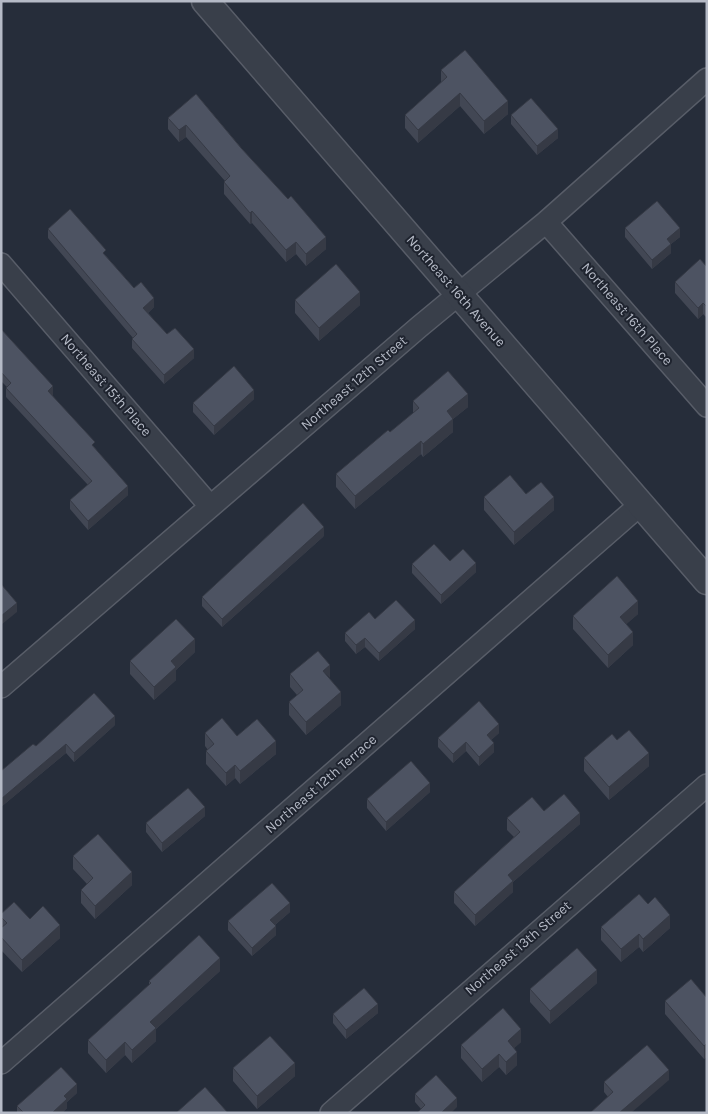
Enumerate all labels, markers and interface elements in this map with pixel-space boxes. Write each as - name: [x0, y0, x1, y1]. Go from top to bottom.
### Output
- street label: Northeast 16th Avenue: [403, 232, 509, 350]
- street label: Northeast 16th Place: [578, 259, 676, 369]
- street label: Northeast 15th Place: [57, 330, 155, 440]
- street label: Northeast 12th Street: [297, 332, 411, 434]
- street label: Northeast 12th Terrace: [262, 731, 380, 837]
- street label: Northeast 13th Street: [461, 897, 575, 999]

